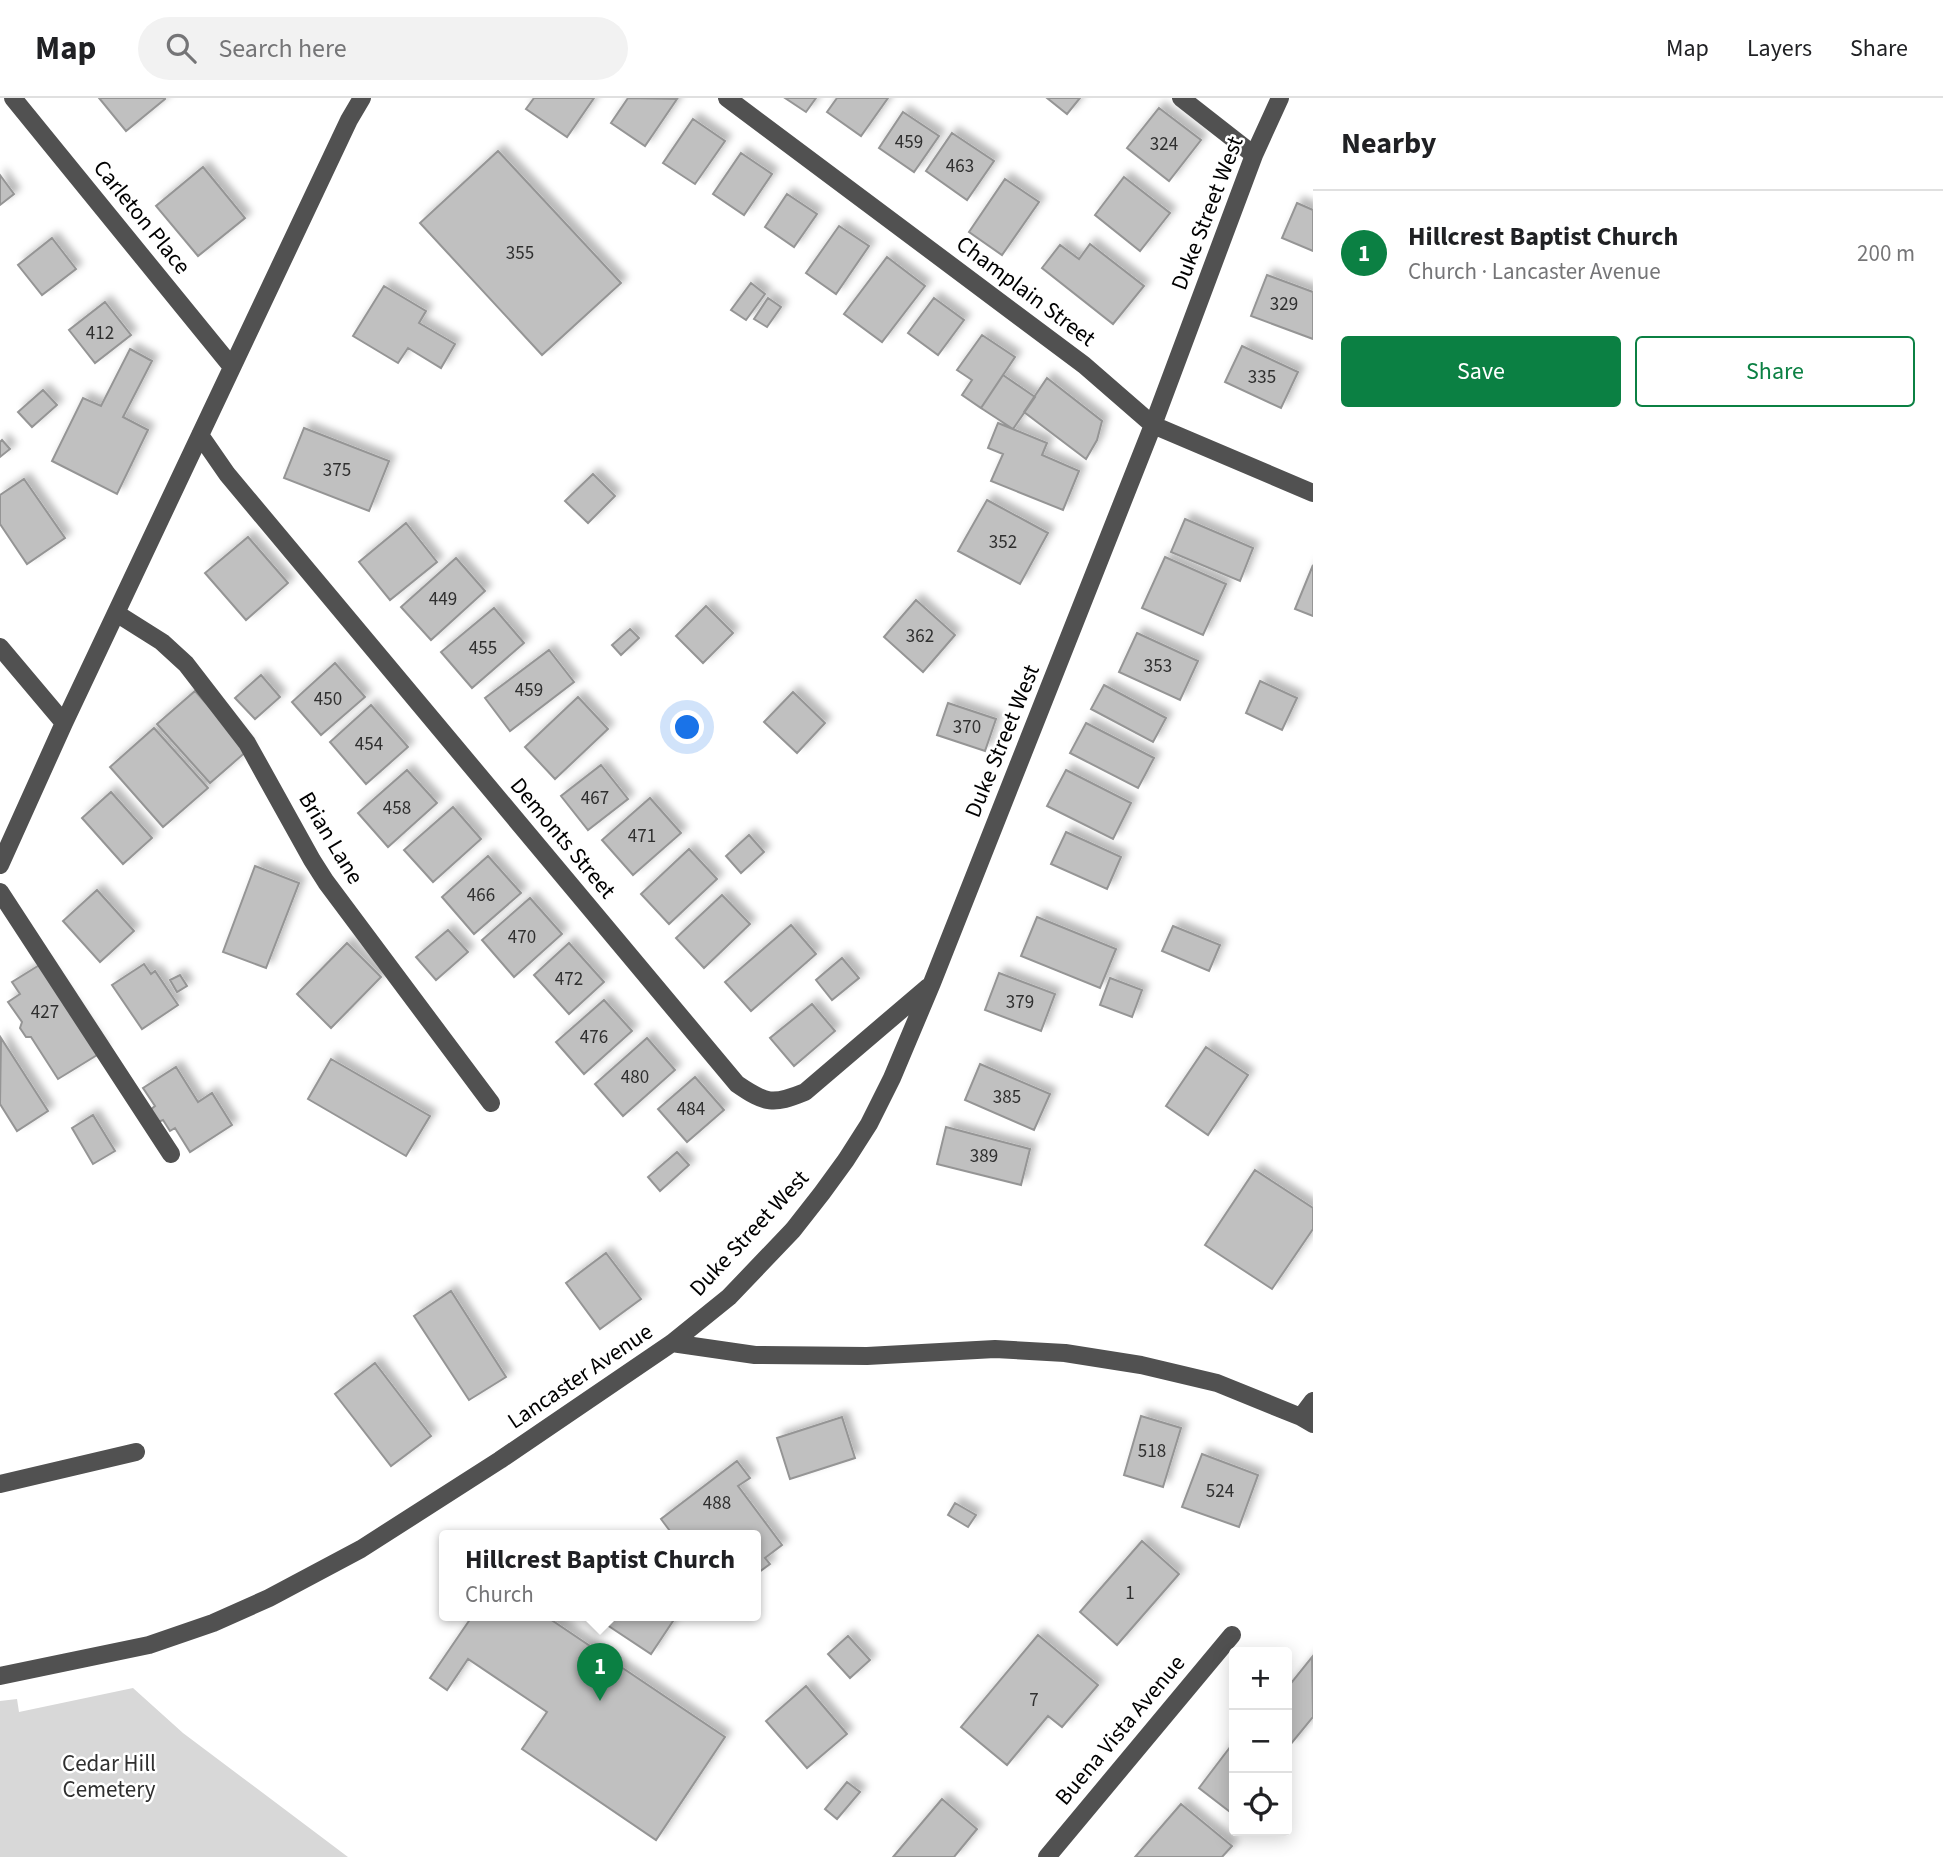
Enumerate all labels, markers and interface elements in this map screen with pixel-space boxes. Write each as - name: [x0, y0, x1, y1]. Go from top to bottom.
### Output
- search box: [138, 17, 628, 80]
- text: Map: [35, 25, 96, 72]
- icon: search: [162, 29, 200, 67]
- text: Search here: [218, 30, 347, 67]
- text: Map: [1666, 31, 1709, 66]
- text: Layers: [1747, 31, 1812, 66]
- text: Share: [1850, 31, 1908, 66]
- text: Nearby: [1341, 122, 1436, 165]
- house number: 459: [895, 129, 923, 156]
- house number: 324: [1150, 131, 1178, 158]
- street label: Duke Street West: [1163, 131, 1252, 295]
- street label: Carleton Place: [86, 153, 198, 281]
- house number: 463: [946, 153, 974, 180]
- text: Hillcrest Baptist Church: [1408, 218, 1678, 255]
- street label: Champlain Street: [949, 228, 1103, 355]
- text: 1: [1358, 237, 1370, 270]
- text: 200 m: [1857, 237, 1915, 270]
- house number: 355: [506, 240, 534, 267]
- text: Church · Lancaster Avenue: [1408, 255, 1661, 288]
- house number: 329: [1270, 291, 1298, 318]
- house number: 412: [86, 320, 114, 347]
- button: Save: [1341, 336, 1621, 407]
- button: Share: [1635, 336, 1915, 407]
- house number: 335: [1248, 364, 1276, 391]
- house number: 375: [323, 457, 351, 484]
- house number: 352: [989, 529, 1017, 556]
- house number: 449: [429, 586, 457, 613]
- house number: 362: [906, 623, 934, 650]
- house number: 455: [469, 635, 497, 662]
- house number: 353: [1144, 653, 1172, 680]
- street label: Duke Street West: [956, 659, 1048, 822]
- house number: 459: [515, 677, 543, 704]
- house number: 450: [314, 686, 342, 713]
- your location: [670, 710, 704, 744]
- house number: 370: [953, 714, 981, 741]
- house number: 454: [355, 731, 383, 758]
- street label: Demonts Street: [502, 770, 624, 906]
- street label: Brian Lane: [290, 785, 372, 891]
- house number: 467: [581, 785, 609, 812]
- house number: 458: [383, 795, 411, 822]
- house number: 471: [628, 823, 656, 850]
- house number: 466: [467, 882, 495, 909]
- house number: 470: [508, 924, 536, 951]
- house number: 472: [555, 966, 583, 993]
- house number: 379: [1006, 989, 1034, 1016]
- house number: 427: [31, 999, 59, 1026]
- house number: 476: [580, 1024, 608, 1051]
- house number: 480: [621, 1064, 649, 1091]
- house number: 385: [993, 1084, 1021, 1111]
- house number: 484: [677, 1096, 705, 1123]
- house number: 389: [970, 1143, 998, 1170]
- street label: Duke Street West: [682, 1162, 817, 1304]
- street label: Lancaster Avenue: [501, 1315, 659, 1437]
- house number: 518: [1138, 1438, 1166, 1465]
- house number: 524: [1206, 1478, 1234, 1505]
- house number: 488: [703, 1490, 731, 1517]
- popup: [439, 1530, 761, 1621]
- text: Hillcrest Baptist Church: [465, 1541, 735, 1578]
- text: Church: [465, 1578, 534, 1611]
- house number: 1: [1125, 1580, 1135, 1607]
- pin: 1: [577, 1643, 623, 1701]
- map controls: [1229, 1647, 1292, 1836]
- button: +: [1229, 1647, 1292, 1710]
- street label: Buena Vista Avenue: [1047, 1648, 1193, 1812]
- house number: 7: [1029, 1687, 1039, 1714]
- button: −: [1229, 1710, 1292, 1773]
- park label: Cedar Hill Cemetery: [62, 1747, 156, 1806]
- button: locate: [1229, 1773, 1292, 1836]

